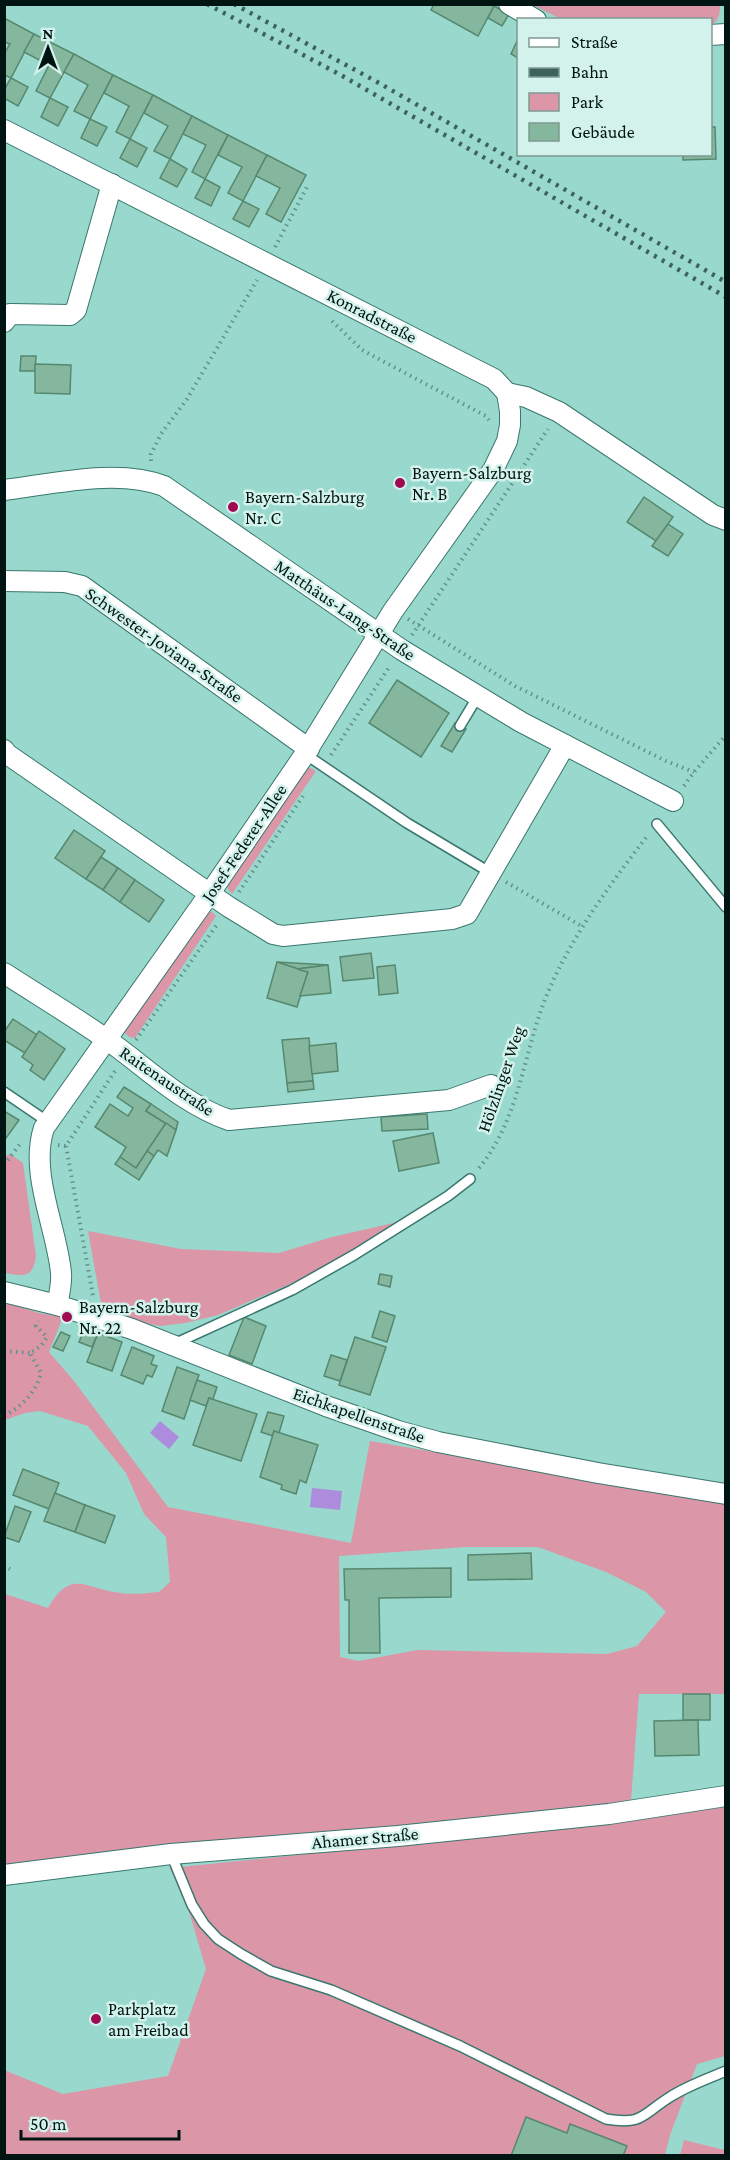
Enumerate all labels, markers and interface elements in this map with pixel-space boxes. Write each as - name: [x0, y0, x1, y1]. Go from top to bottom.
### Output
- north arrow: [18, 18, 78, 78]
- legend: [517, 18, 712, 156]
- text: N: [43, 25, 54, 42]
- text: Straße: [571, 32, 618, 52]
- text: Bahn: [571, 62, 609, 82]
- text: Park: [571, 92, 603, 112]
- text: Gebäude: [571, 122, 635, 142]
- street label: Konradstraße: [324, 285, 420, 347]
- place label: Bayern-Salzburg Nr. B: [412, 463, 532, 504]
- marker: Bayern-Salzburg Nr. B: [393, 476, 407, 490]
- place label: Bayern-Salzburg Nr. C: [245, 487, 365, 528]
- marker: Bayern-Salzburg Nr. C: [226, 500, 240, 514]
- street label: Matthäus-Lang-Straße: [271, 556, 419, 665]
- street label: Schwester-Joviana-Straße: [82, 583, 246, 707]
- street label: Josef-Federer-Allee: [196, 780, 291, 907]
- street label: Hölzlinger Weg: [473, 1023, 529, 1135]
- street label: Raitenaustraße: [116, 1042, 218, 1120]
- place label: Bayern-Salzburg Nr. 22: [79, 1297, 199, 1338]
- marker: Bayern-Salzburg Nr. 22: [60, 1310, 74, 1324]
- street label: Eichkapellenstraße: [290, 1383, 428, 1447]
- street label: Ahamer Straße: [311, 1823, 419, 1853]
- place label: Parkplatz am Freibad: [108, 1999, 189, 2040]
- marker: Parkplatz am Freibad: [89, 2012, 103, 2026]
- scale bar: [21, 2103, 178, 2141]
- text: 50 m: [30, 2114, 67, 2134]

